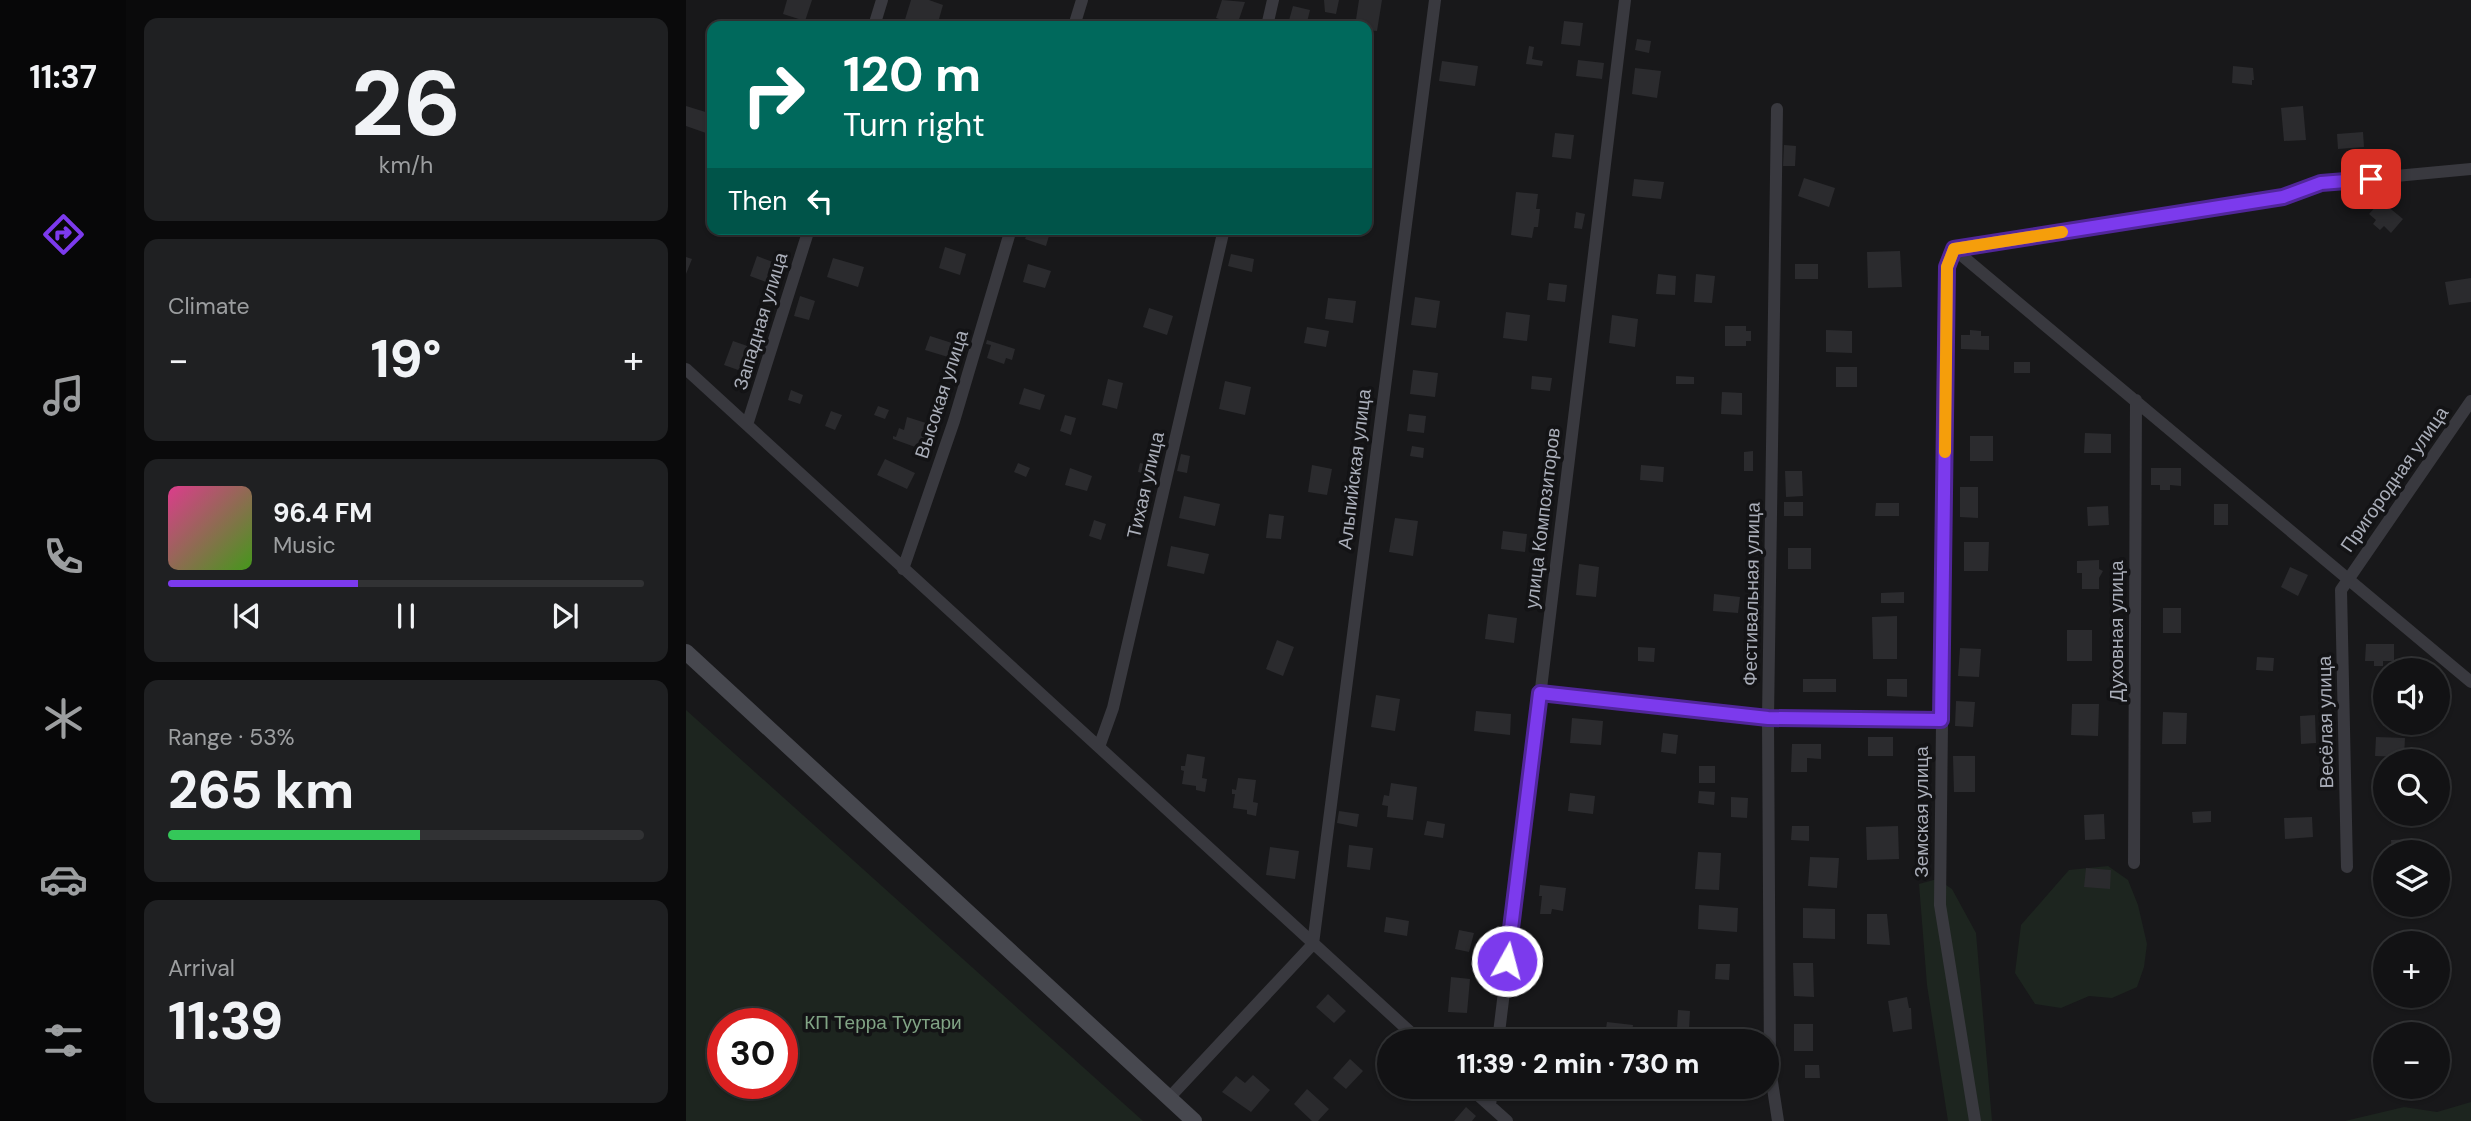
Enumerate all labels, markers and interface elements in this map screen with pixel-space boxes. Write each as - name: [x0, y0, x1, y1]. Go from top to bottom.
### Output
- text: 120 m: [843, 42, 981, 106]
- text: 26: [351, 45, 461, 163]
- icon: right: [728, 49, 819, 140]
- text: 11:37: [29, 56, 97, 98]
- text: Turn right: [843, 104, 985, 146]
- pin: [2341, 149, 2401, 209]
- text: km/h: [379, 150, 433, 180]
- icon: arrive: [2352, 160, 2390, 198]
- icon: left: [801, 182, 839, 220]
- text: Then: [728, 184, 787, 218]
- icon: directions: [39, 210, 88, 259]
- street label: Западная улица: [728, 249, 793, 393]
- text: Climate: [168, 291, 250, 321]
- text: 19°: [370, 325, 442, 393]
- street label: Высокая улица: [909, 326, 974, 461]
- text: −: [168, 335, 189, 385]
- text: +: [623, 335, 644, 385]
- icon: music: [39, 371, 88, 420]
- street label: Альпийская улица: [1332, 387, 1377, 551]
- street label: Пригородная улица: [2335, 401, 2454, 557]
- street label: улица Композиторов: [1519, 426, 1566, 610]
- street label: Тихая улица: [1121, 429, 1170, 541]
- text: 96.4 FM: [273, 496, 372, 530]
- street label: Фестивальная улица: [1737, 501, 1766, 686]
- text: Music: [273, 530, 336, 560]
- icon: phone: [39, 532, 88, 581]
- street label: Духовная улица: [2104, 560, 2129, 702]
- icon: previous: [228, 597, 266, 635]
- icon: pause: [387, 597, 425, 635]
- icon: next: [546, 597, 584, 635]
- street label: Весёлая улица: [2312, 655, 2339, 788]
- map controls: [2373, 658, 2450, 1099]
- button: sound: [2373, 658, 2450, 735]
- icon: climate: [39, 694, 88, 743]
- text: Range · 53%: [168, 722, 295, 752]
- street label: Земская улица: [1909, 746, 1934, 878]
- button: search: [2373, 749, 2450, 826]
- text: 265 km: [168, 756, 354, 824]
- button: layers: [2373, 840, 2450, 917]
- icon: car: [39, 855, 88, 904]
- position arrow: [1470, 924, 1544, 998]
- button: +: [2373, 931, 2450, 1008]
- text: Arrival: [168, 953, 235, 983]
- text: 11:39: [168, 987, 283, 1055]
- speed limit sign: 30: [707, 1008, 798, 1099]
- park label: КП Терра Туутари: [804, 1010, 962, 1035]
- icon: filters: [39, 1016, 88, 1065]
- button: −: [2373, 1022, 2450, 1099]
- text: 11:39 · 2 min · 730 m: [1457, 1047, 1699, 1081]

